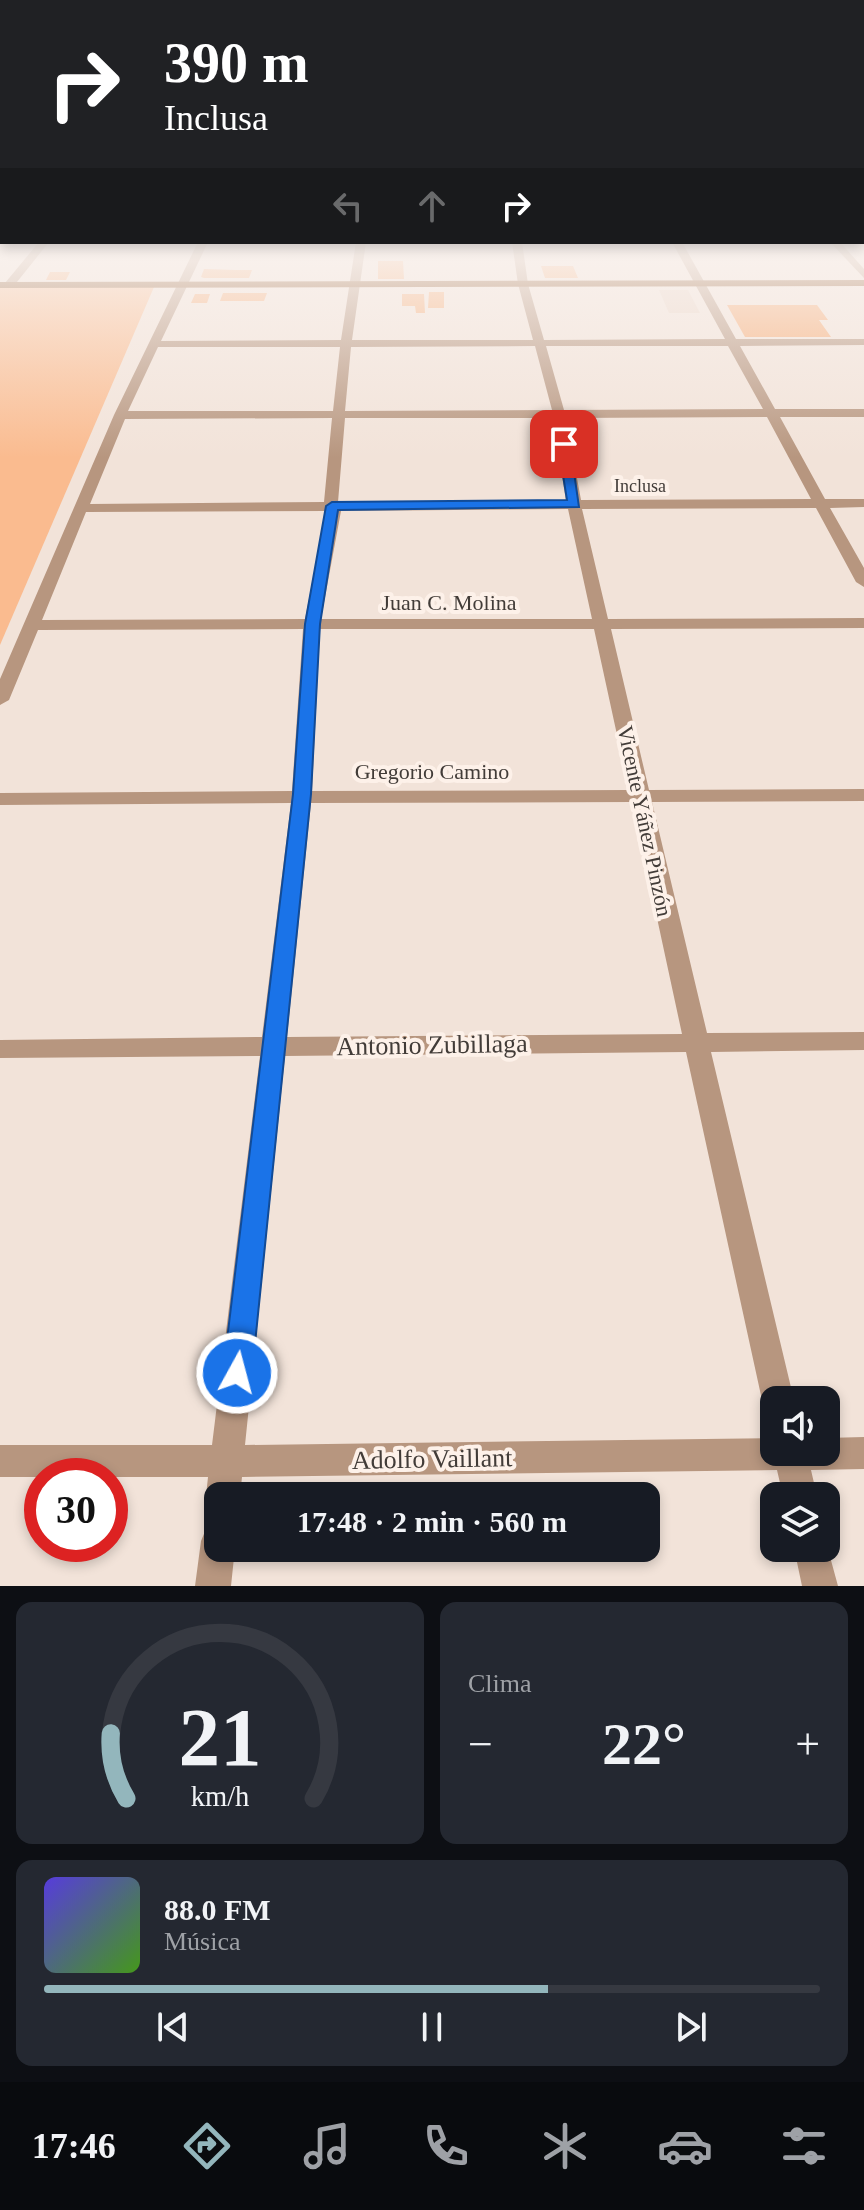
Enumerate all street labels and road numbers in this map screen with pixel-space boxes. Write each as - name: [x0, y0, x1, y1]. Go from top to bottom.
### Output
- street label: Inclusa: [614, 476, 666, 496]
- street label: Juan C. Molina: [381, 590, 517, 615]
- street label: Vicente Yáñez Pinzón: [613, 723, 677, 919]
- street label: Gregorio Camino: [355, 759, 509, 784]
- street label: Antonio Zubillaga: [336, 1029, 528, 1061]
- street label: Adolfo Vaillant: [351, 1443, 513, 1475]

